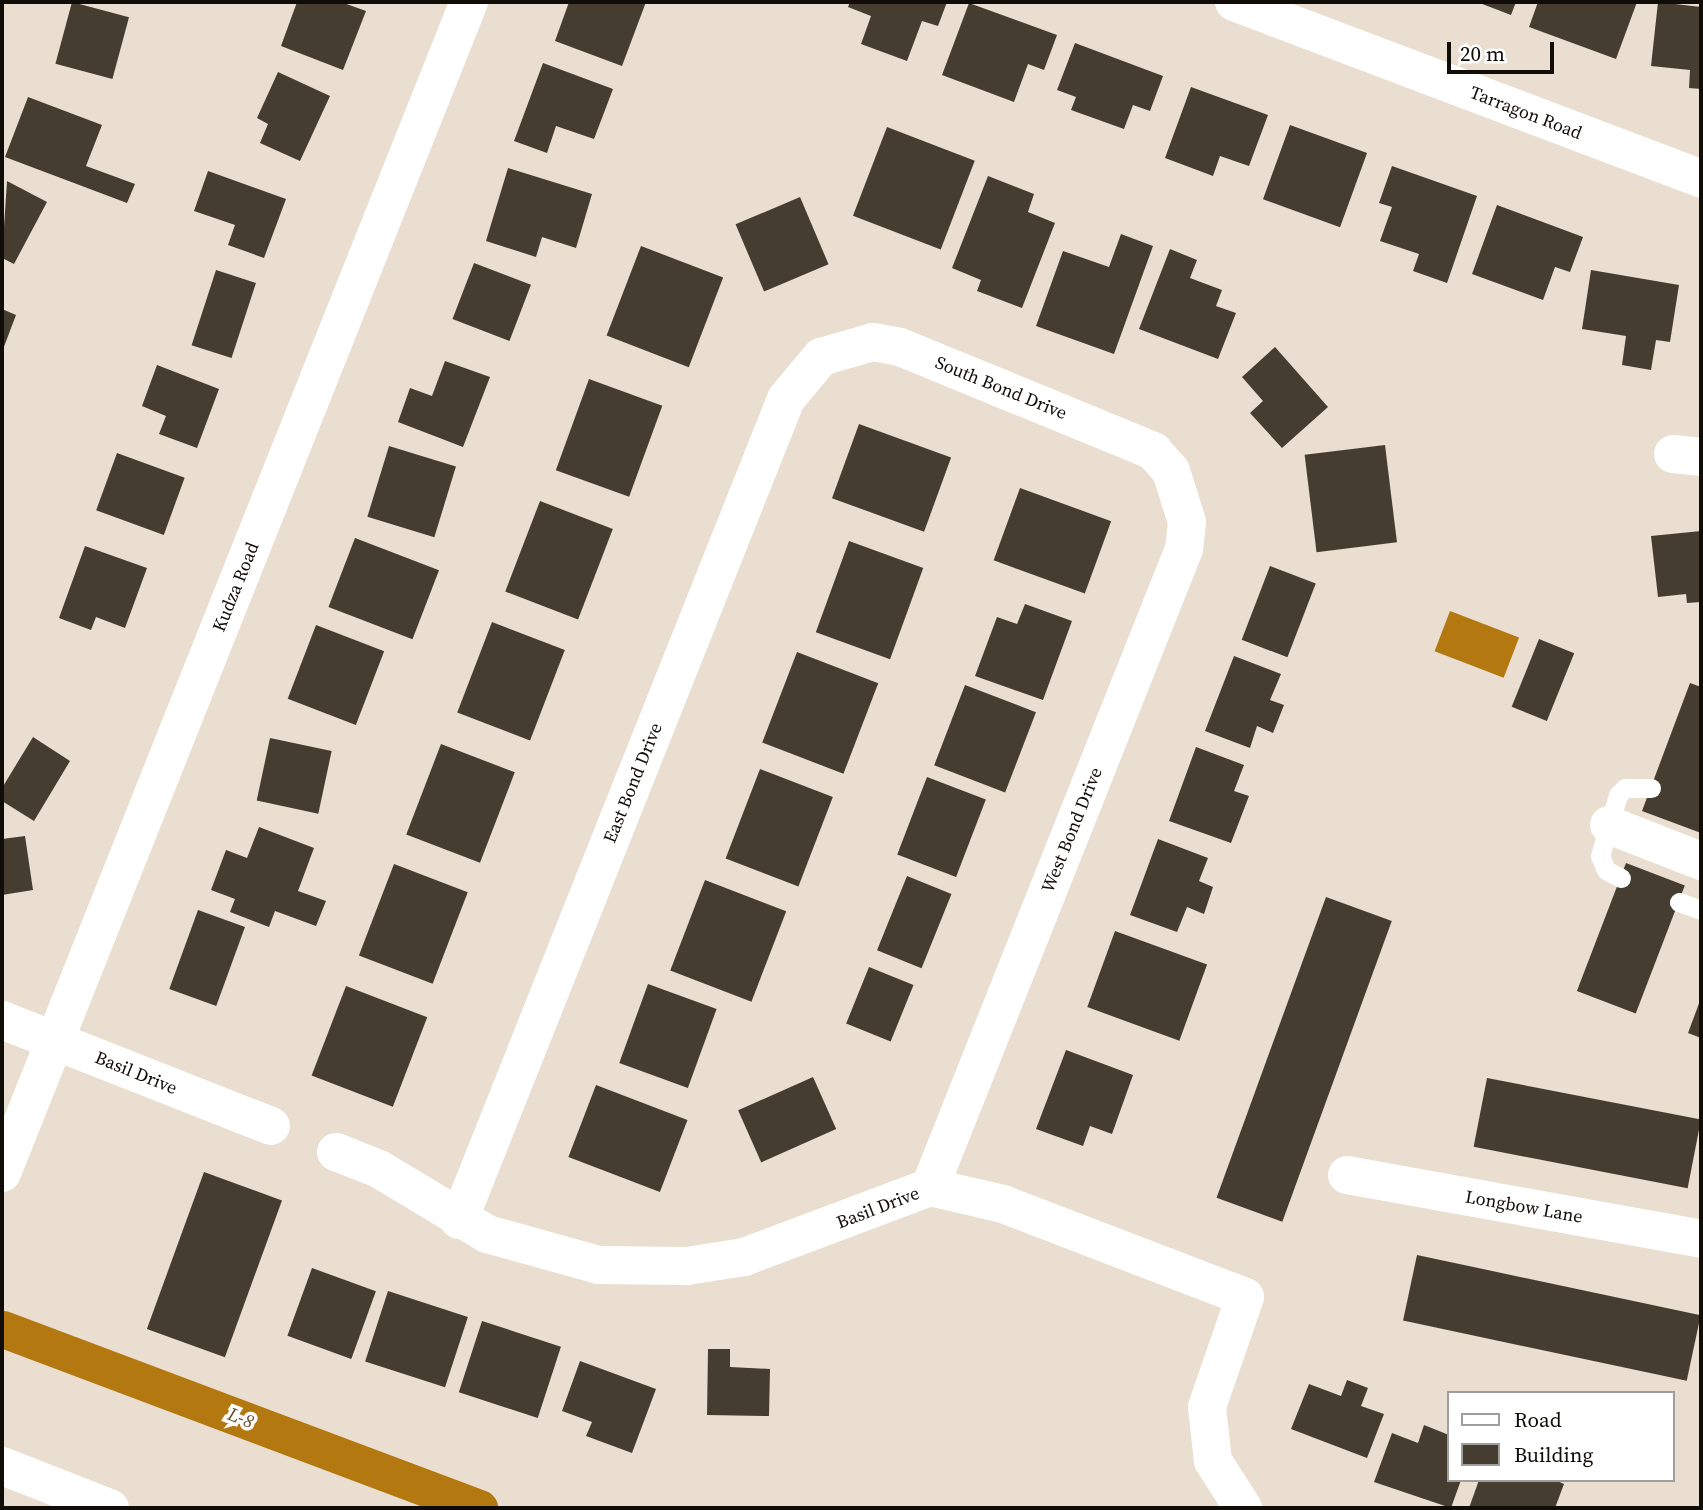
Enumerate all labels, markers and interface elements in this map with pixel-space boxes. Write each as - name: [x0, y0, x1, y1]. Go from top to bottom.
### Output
- scale bar: [1451, 28, 1558, 72]
- text: 20 m: [1460, 39, 1505, 68]
- street label: Tarragon Road: [1467, 82, 1585, 144]
- street label: South Bond Drive: [932, 352, 1070, 424]
- street label: Kudza Road: [208, 539, 264, 635]
- street label: East Bond Drive: [599, 720, 667, 846]
- street label: West Bond Drive: [1037, 764, 1107, 896]
- street label: Basil Drive: [92, 1047, 180, 1099]
- street label: Basil Drive: [834, 1182, 922, 1234]
- street label: Longbow Lane: [1464, 1186, 1584, 1228]
- legend: [1448, 1391, 1675, 1482]
- water label: L-8: [225, 1403, 257, 1433]
- text: Road: [1514, 1405, 1562, 1434]
- text: Building: [1514, 1440, 1593, 1469]

